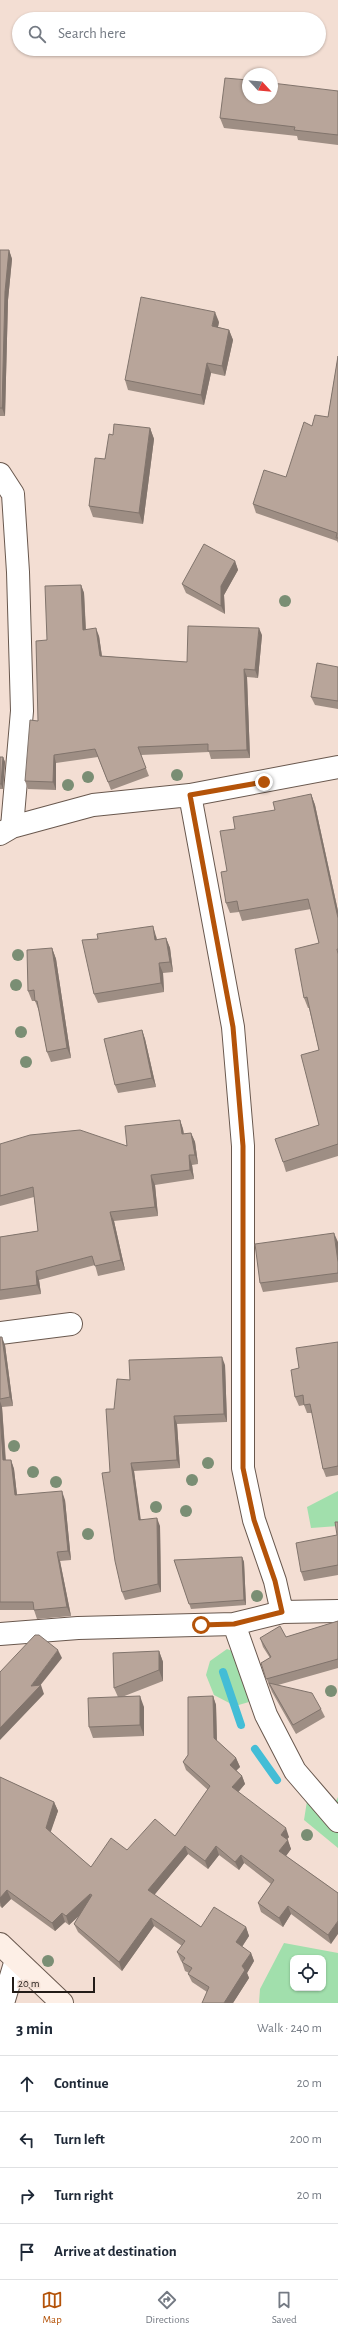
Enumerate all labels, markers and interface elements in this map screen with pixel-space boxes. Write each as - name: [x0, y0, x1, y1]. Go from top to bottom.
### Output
- search box: [12, 12, 326, 56]
- icon: search: [26, 23, 48, 45]
- text: Search here: [58, 26, 126, 41]
- north arrow: [242, 68, 278, 104]
- route end: [255, 773, 273, 791]
- route start: [192, 1616, 210, 1634]
- map controls: [290, 1955, 326, 1991]
- button: locate: [290, 1955, 326, 1991]
- scale bar: [12, 1975, 95, 1994]
- text: 20 m: [18, 1978, 39, 1989]
- text: 3 min: [16, 2020, 53, 2037]
- text: Walk · 240 m: [257, 2022, 322, 2035]
- icon: ahead: [16, 2073, 38, 2095]
- text: Continue: [54, 2076, 109, 2091]
- text: 20 m: [297, 2077, 322, 2090]
- icon: left: [16, 2129, 38, 2151]
- text: Turn left: [54, 2132, 105, 2147]
- text: 200 m: [290, 2133, 322, 2146]
- icon: right: [16, 2185, 38, 2207]
- text: Turn right: [54, 2188, 113, 2203]
- text: 20 m: [297, 2189, 322, 2202]
- icon: arrive: [16, 2241, 38, 2263]
- text: Arrive at destination: [54, 2244, 177, 2259]
- tab: Map: [41, 2289, 63, 2326]
- tab: Directions: [145, 2289, 189, 2326]
- tab: Saved: [272, 2289, 297, 2326]

